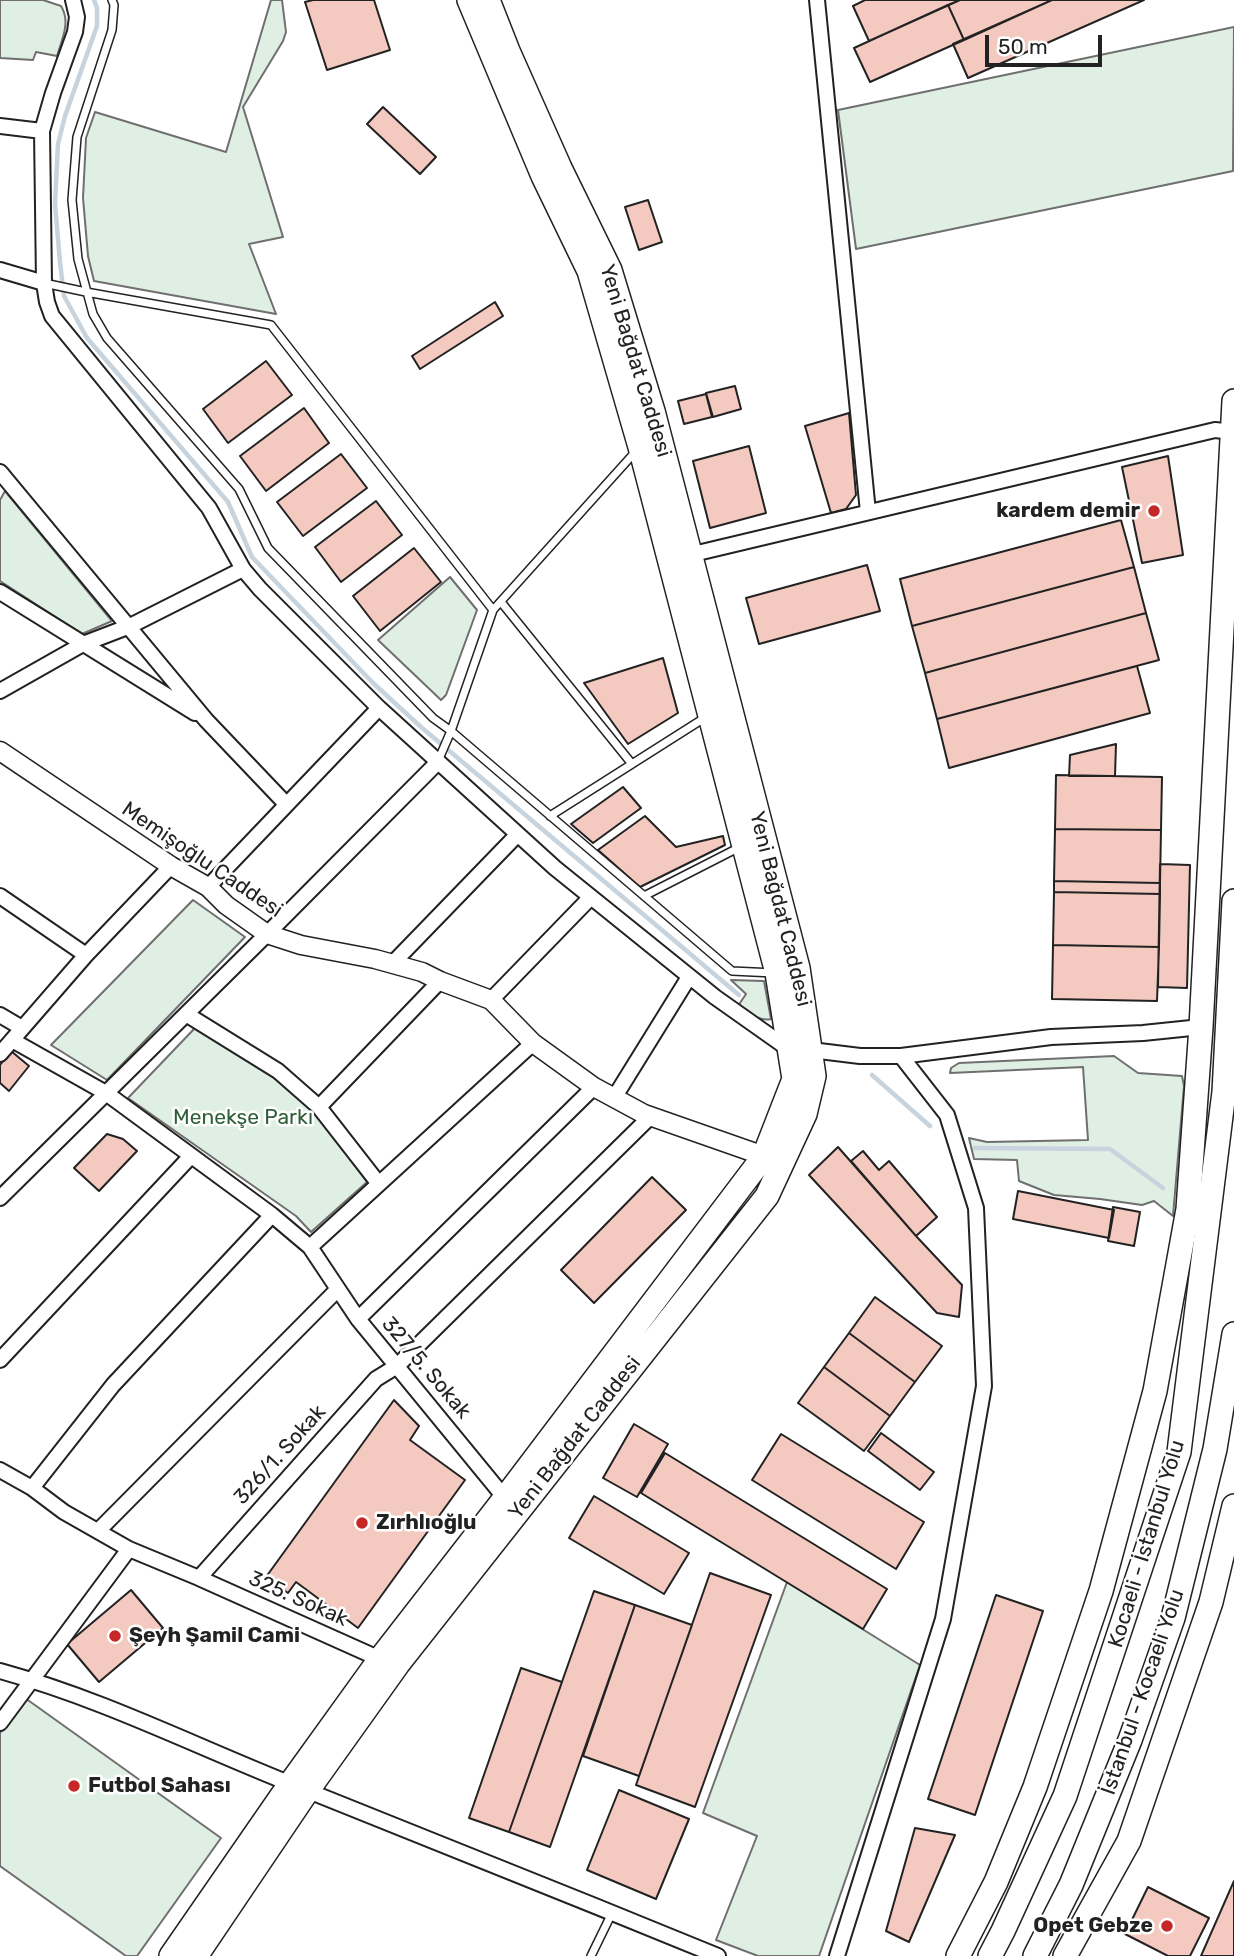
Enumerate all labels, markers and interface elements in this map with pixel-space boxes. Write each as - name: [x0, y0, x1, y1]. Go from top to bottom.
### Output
- scale bar: [989, 21, 1106, 65]
- text: 50 m: [998, 34, 1048, 59]
- street label: Yeni Bağdat Caddesi: [594, 262, 676, 460]
- place label: kardem demir: [996, 498, 1140, 524]
- marker: kardem demir: [1146, 503, 1162, 519]
- street label: Memişoğlu Caddesi: [117, 797, 287, 923]
- street label: Yeni Bağdat Caddesi: [744, 809, 816, 1009]
- park label: Menekşe Parkı: [173, 1105, 313, 1131]
- street label: 327/5. Sokak: [376, 1312, 476, 1424]
- street label: Yeni Bağdat Caddesi: [503, 1351, 647, 1525]
- street label: 326/1. Sokak: [229, 1400, 331, 1510]
- street label: Kocaeli - İstanbul Yolu: [1103, 1437, 1191, 1651]
- place label: Zırhlıoğlu: [376, 1510, 476, 1536]
- marker: Zırhlıoğlu: [354, 1515, 370, 1531]
- street label: 325. Sokak: [245, 1566, 351, 1632]
- street label: İstanbul - Kocaeli Yolu: [1096, 1586, 1190, 1798]
- place label: Şeyh Şamil Cami: [129, 1623, 300, 1649]
- marker: Şeyh Şamil Cami: [107, 1628, 123, 1644]
- place label: Futbol Sahası: [88, 1773, 231, 1799]
- marker: Futbol Sahası: [66, 1778, 82, 1794]
- place label: Opet Gebze: [1033, 1913, 1153, 1939]
- marker: Opet Gebze: [1159, 1918, 1175, 1934]

